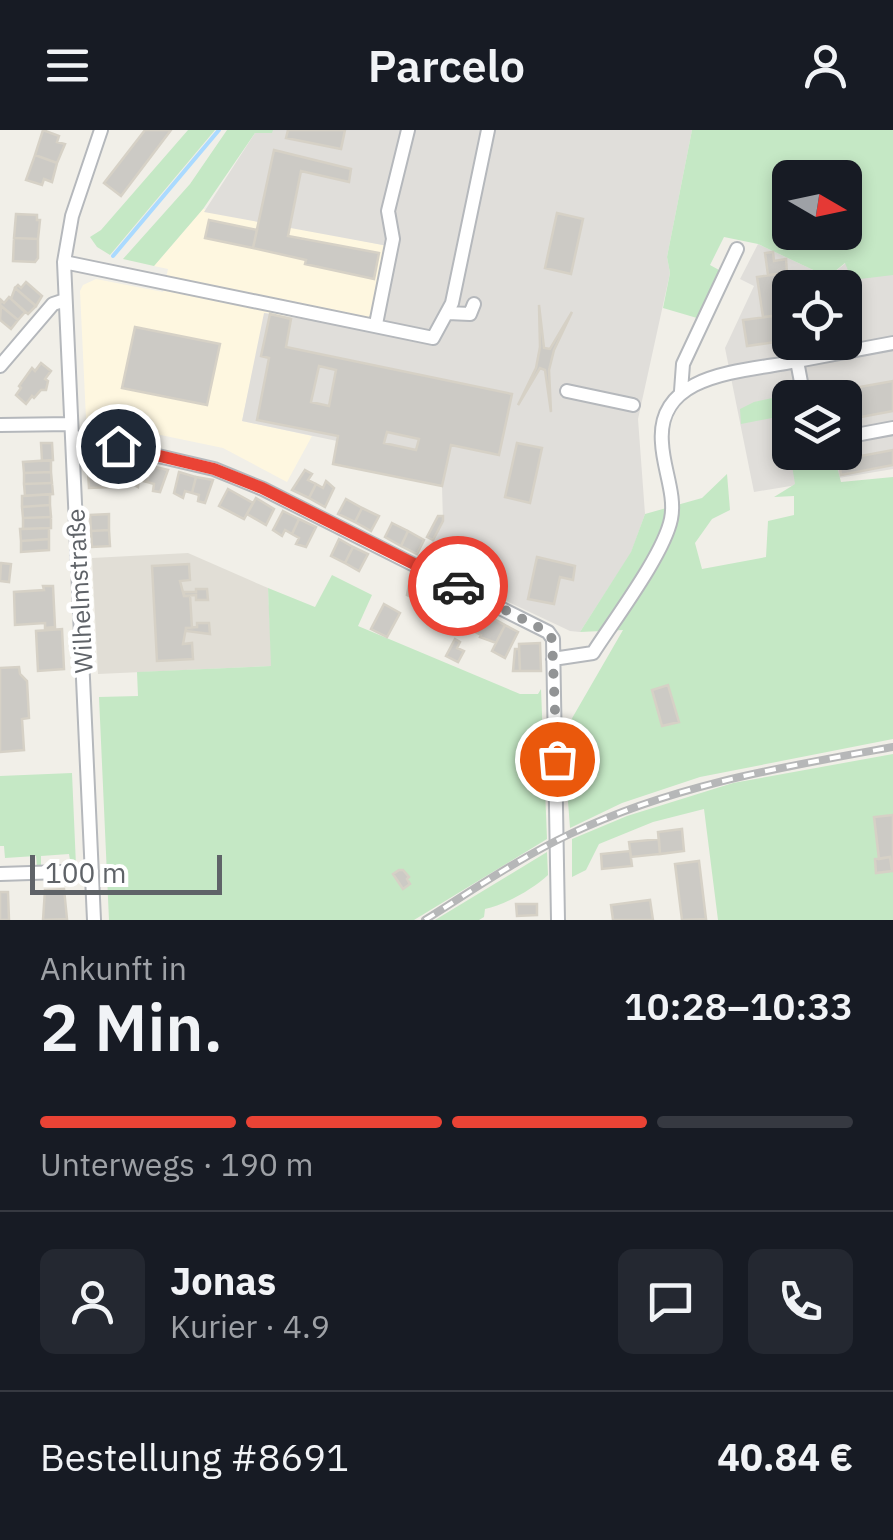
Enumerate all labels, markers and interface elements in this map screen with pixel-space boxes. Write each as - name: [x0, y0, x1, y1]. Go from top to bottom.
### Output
- text: Parcelo: [368, 36, 525, 94]
- icon: menu: [40, 38, 95, 93]
- icon: person: [798, 38, 853, 93]
- north arrow: [772, 160, 862, 250]
- map controls: [772, 160, 862, 470]
- button: locate: [772, 270, 862, 360]
- button: layers: [772, 380, 862, 470]
- pin: [76, 404, 161, 489]
- icon: home: [91, 419, 146, 474]
- street label: Wilhelmstraße: [58, 508, 100, 674]
- courier: [408, 536, 508, 636]
- icon: car: [431, 559, 486, 614]
- pin: [515, 717, 600, 802]
- icon: bag: [530, 732, 585, 787]
- scale bar: [30, 850, 222, 894]
- text: 100 m: [45, 854, 126, 891]
- text: Ankunft in: [40, 947, 187, 989]
- text: 10:28–10:33: [624, 981, 853, 1030]
- text: 2 Min.: [40, 984, 223, 1069]
- text: Unterwegs · 190 m: [40, 1143, 314, 1185]
- button: person: [40, 1249, 145, 1354]
- button: chat: [618, 1249, 723, 1354]
- button: phone: [748, 1249, 853, 1354]
- text: Jonas: [170, 1256, 276, 1305]
- text: Kurier · 4.9: [170, 1305, 330, 1347]
- text: Bestellung #8691: [40, 1432, 349, 1481]
- text: 40.84 €: [717, 1432, 853, 1481]

